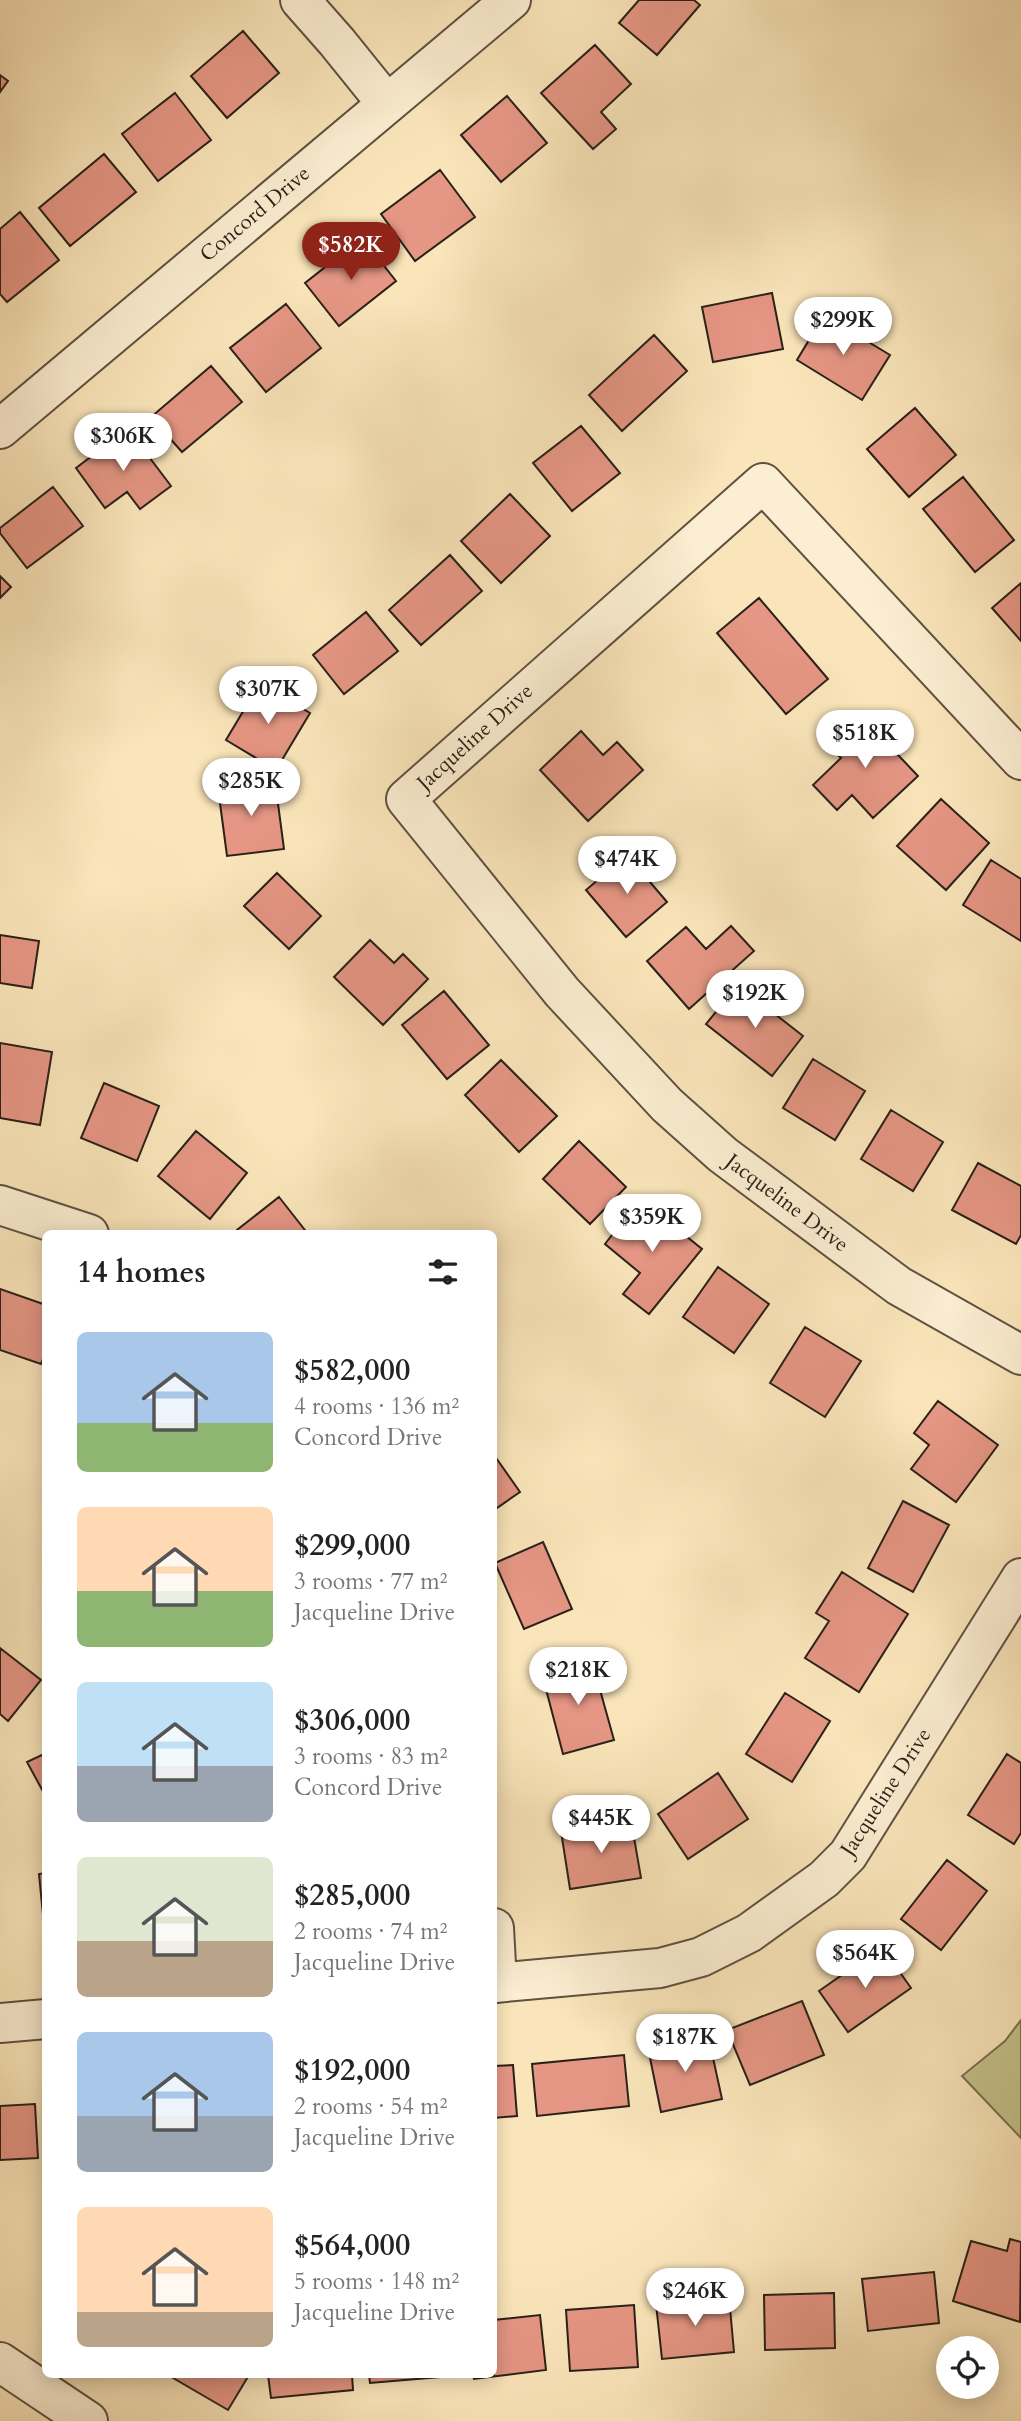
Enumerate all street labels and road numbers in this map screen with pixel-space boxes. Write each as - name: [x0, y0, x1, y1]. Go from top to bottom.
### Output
- street label: Concord Drive: [194, 159, 316, 269]
- street label: Jacqueline Drive: [408, 677, 539, 799]
- street label: Jacqueline Drive: [717, 1145, 855, 1259]
- street label: Jacqueline Drive: [832, 1722, 938, 1864]

